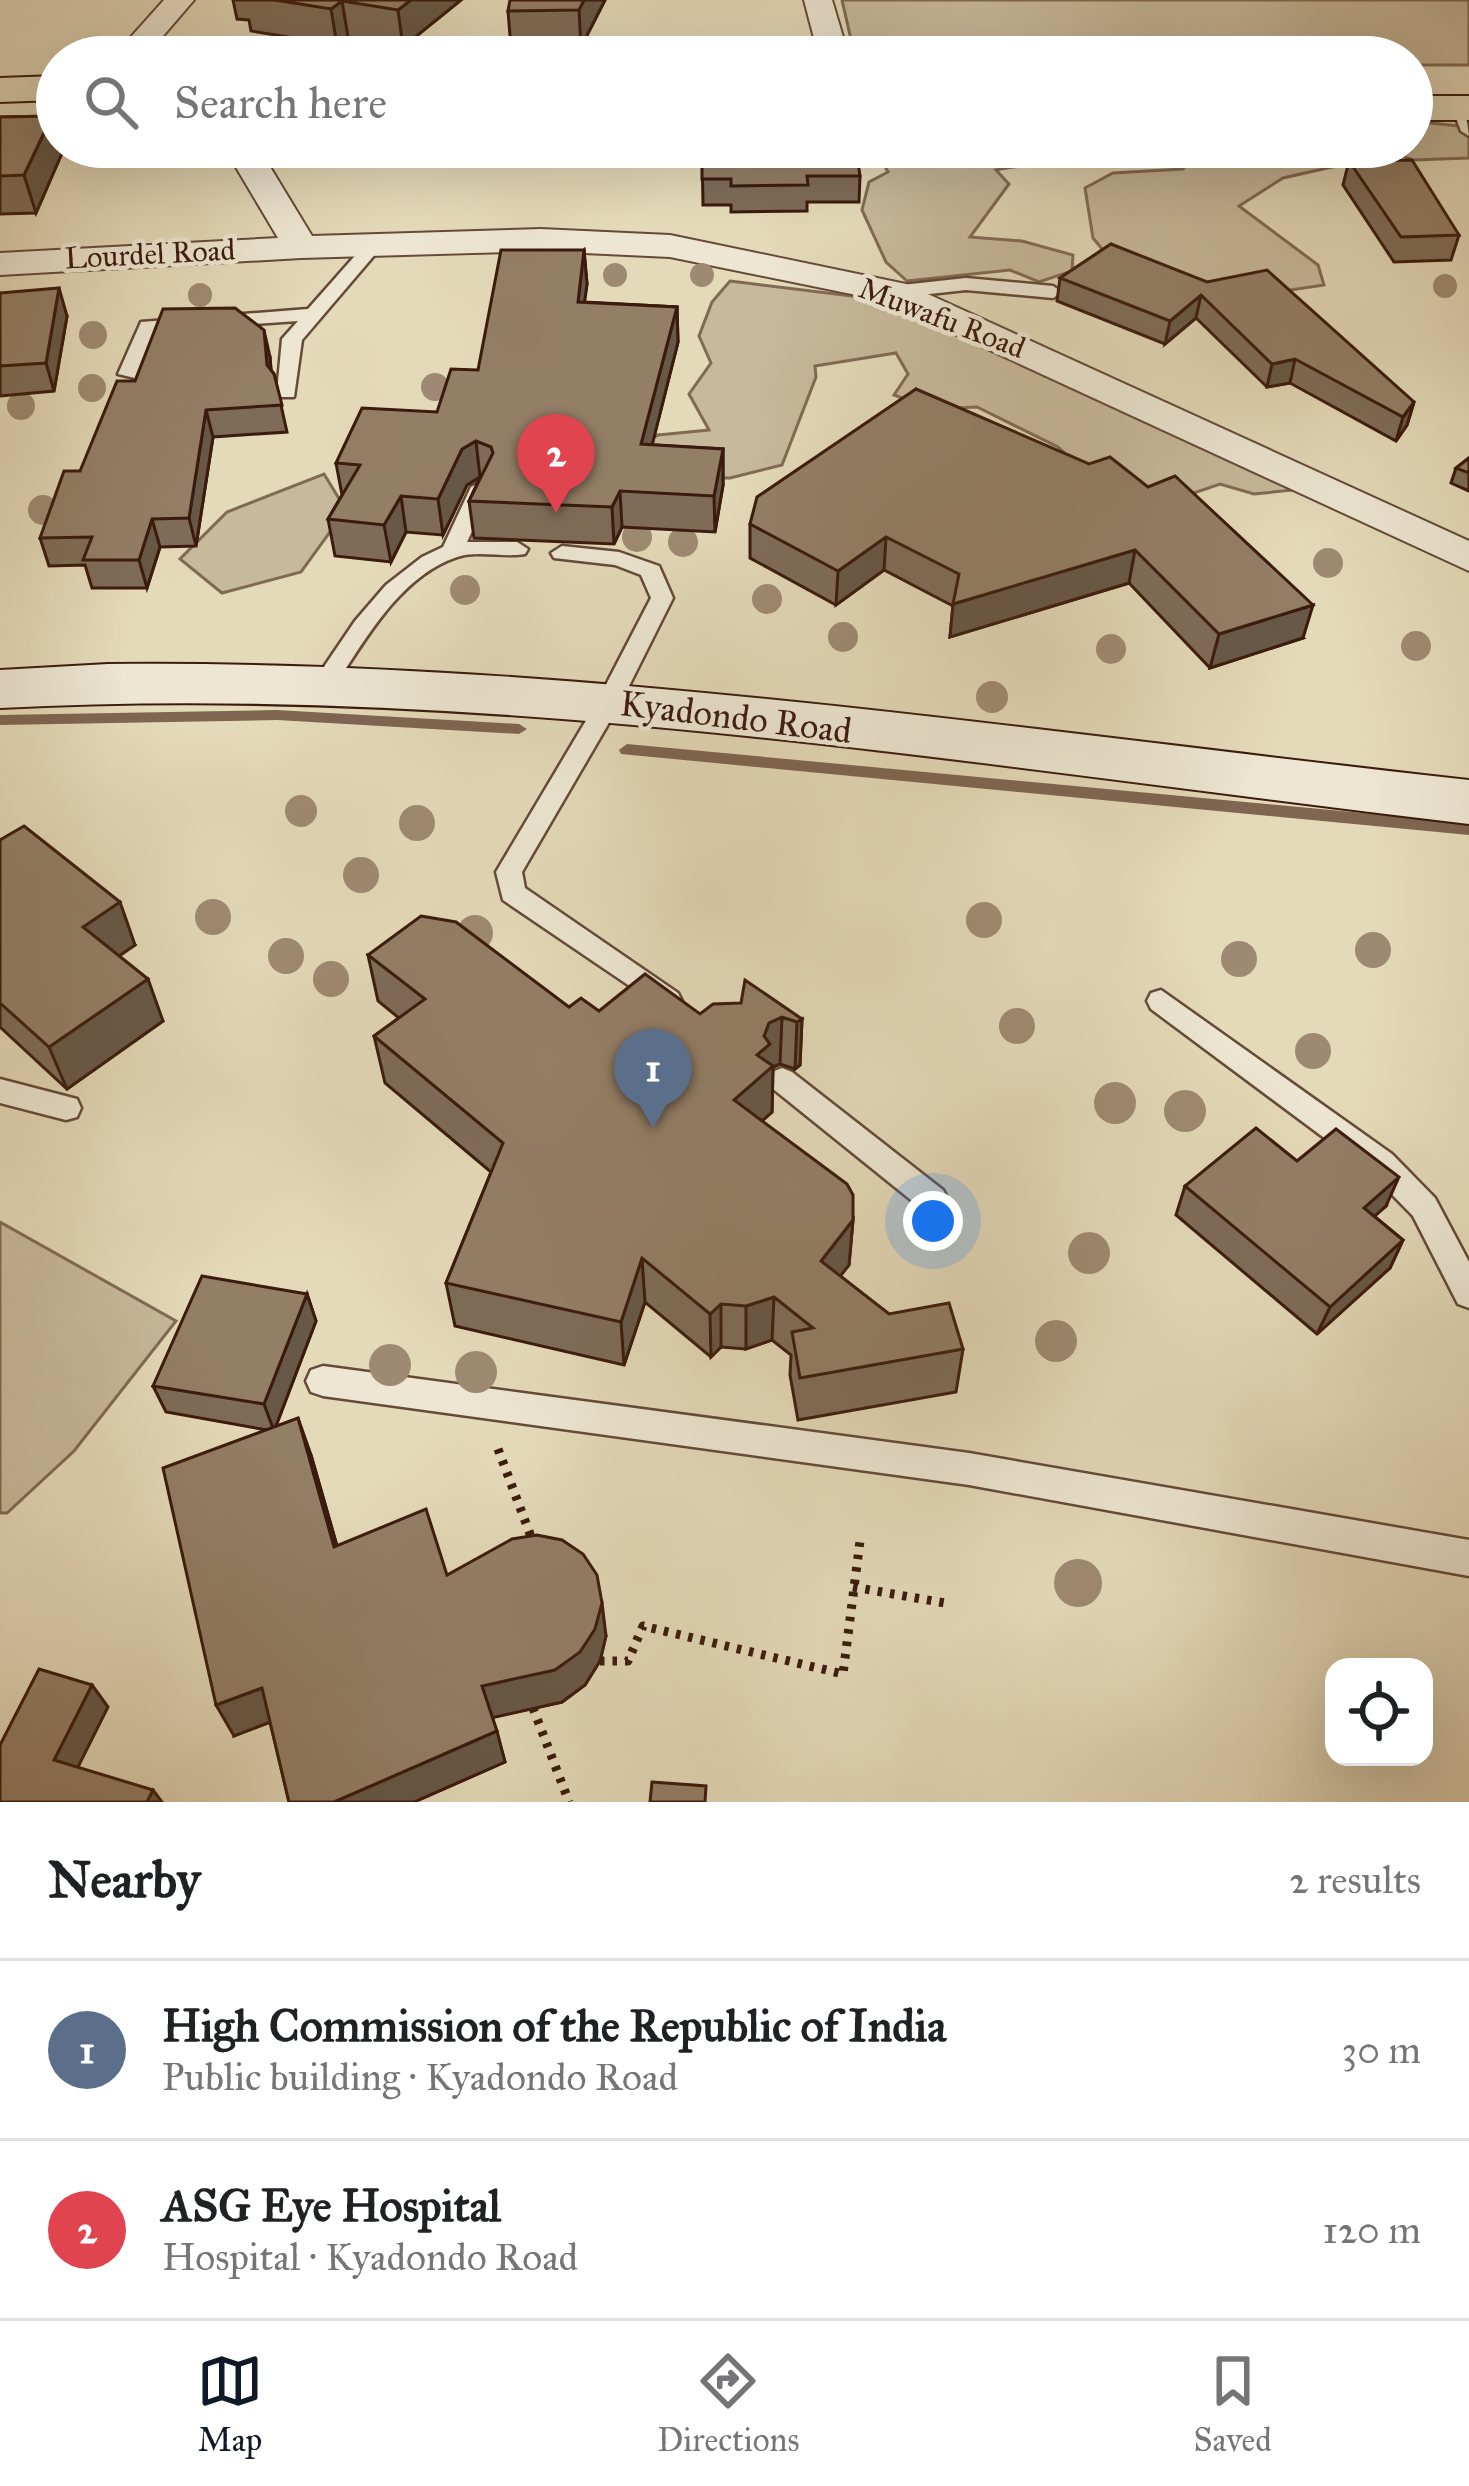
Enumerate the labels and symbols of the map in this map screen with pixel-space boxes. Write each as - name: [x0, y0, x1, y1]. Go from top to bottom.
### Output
- street label: Lourdel Road: [64, 232, 236, 276]
- street label: Muwafu Road: [854, 270, 1030, 366]
- pin: 2: [517, 414, 595, 513]
- street label: Kyadondo Road: [618, 681, 854, 753]
- pin: 1: [614, 1029, 692, 1128]
- your location: [903, 1191, 963, 1251]

